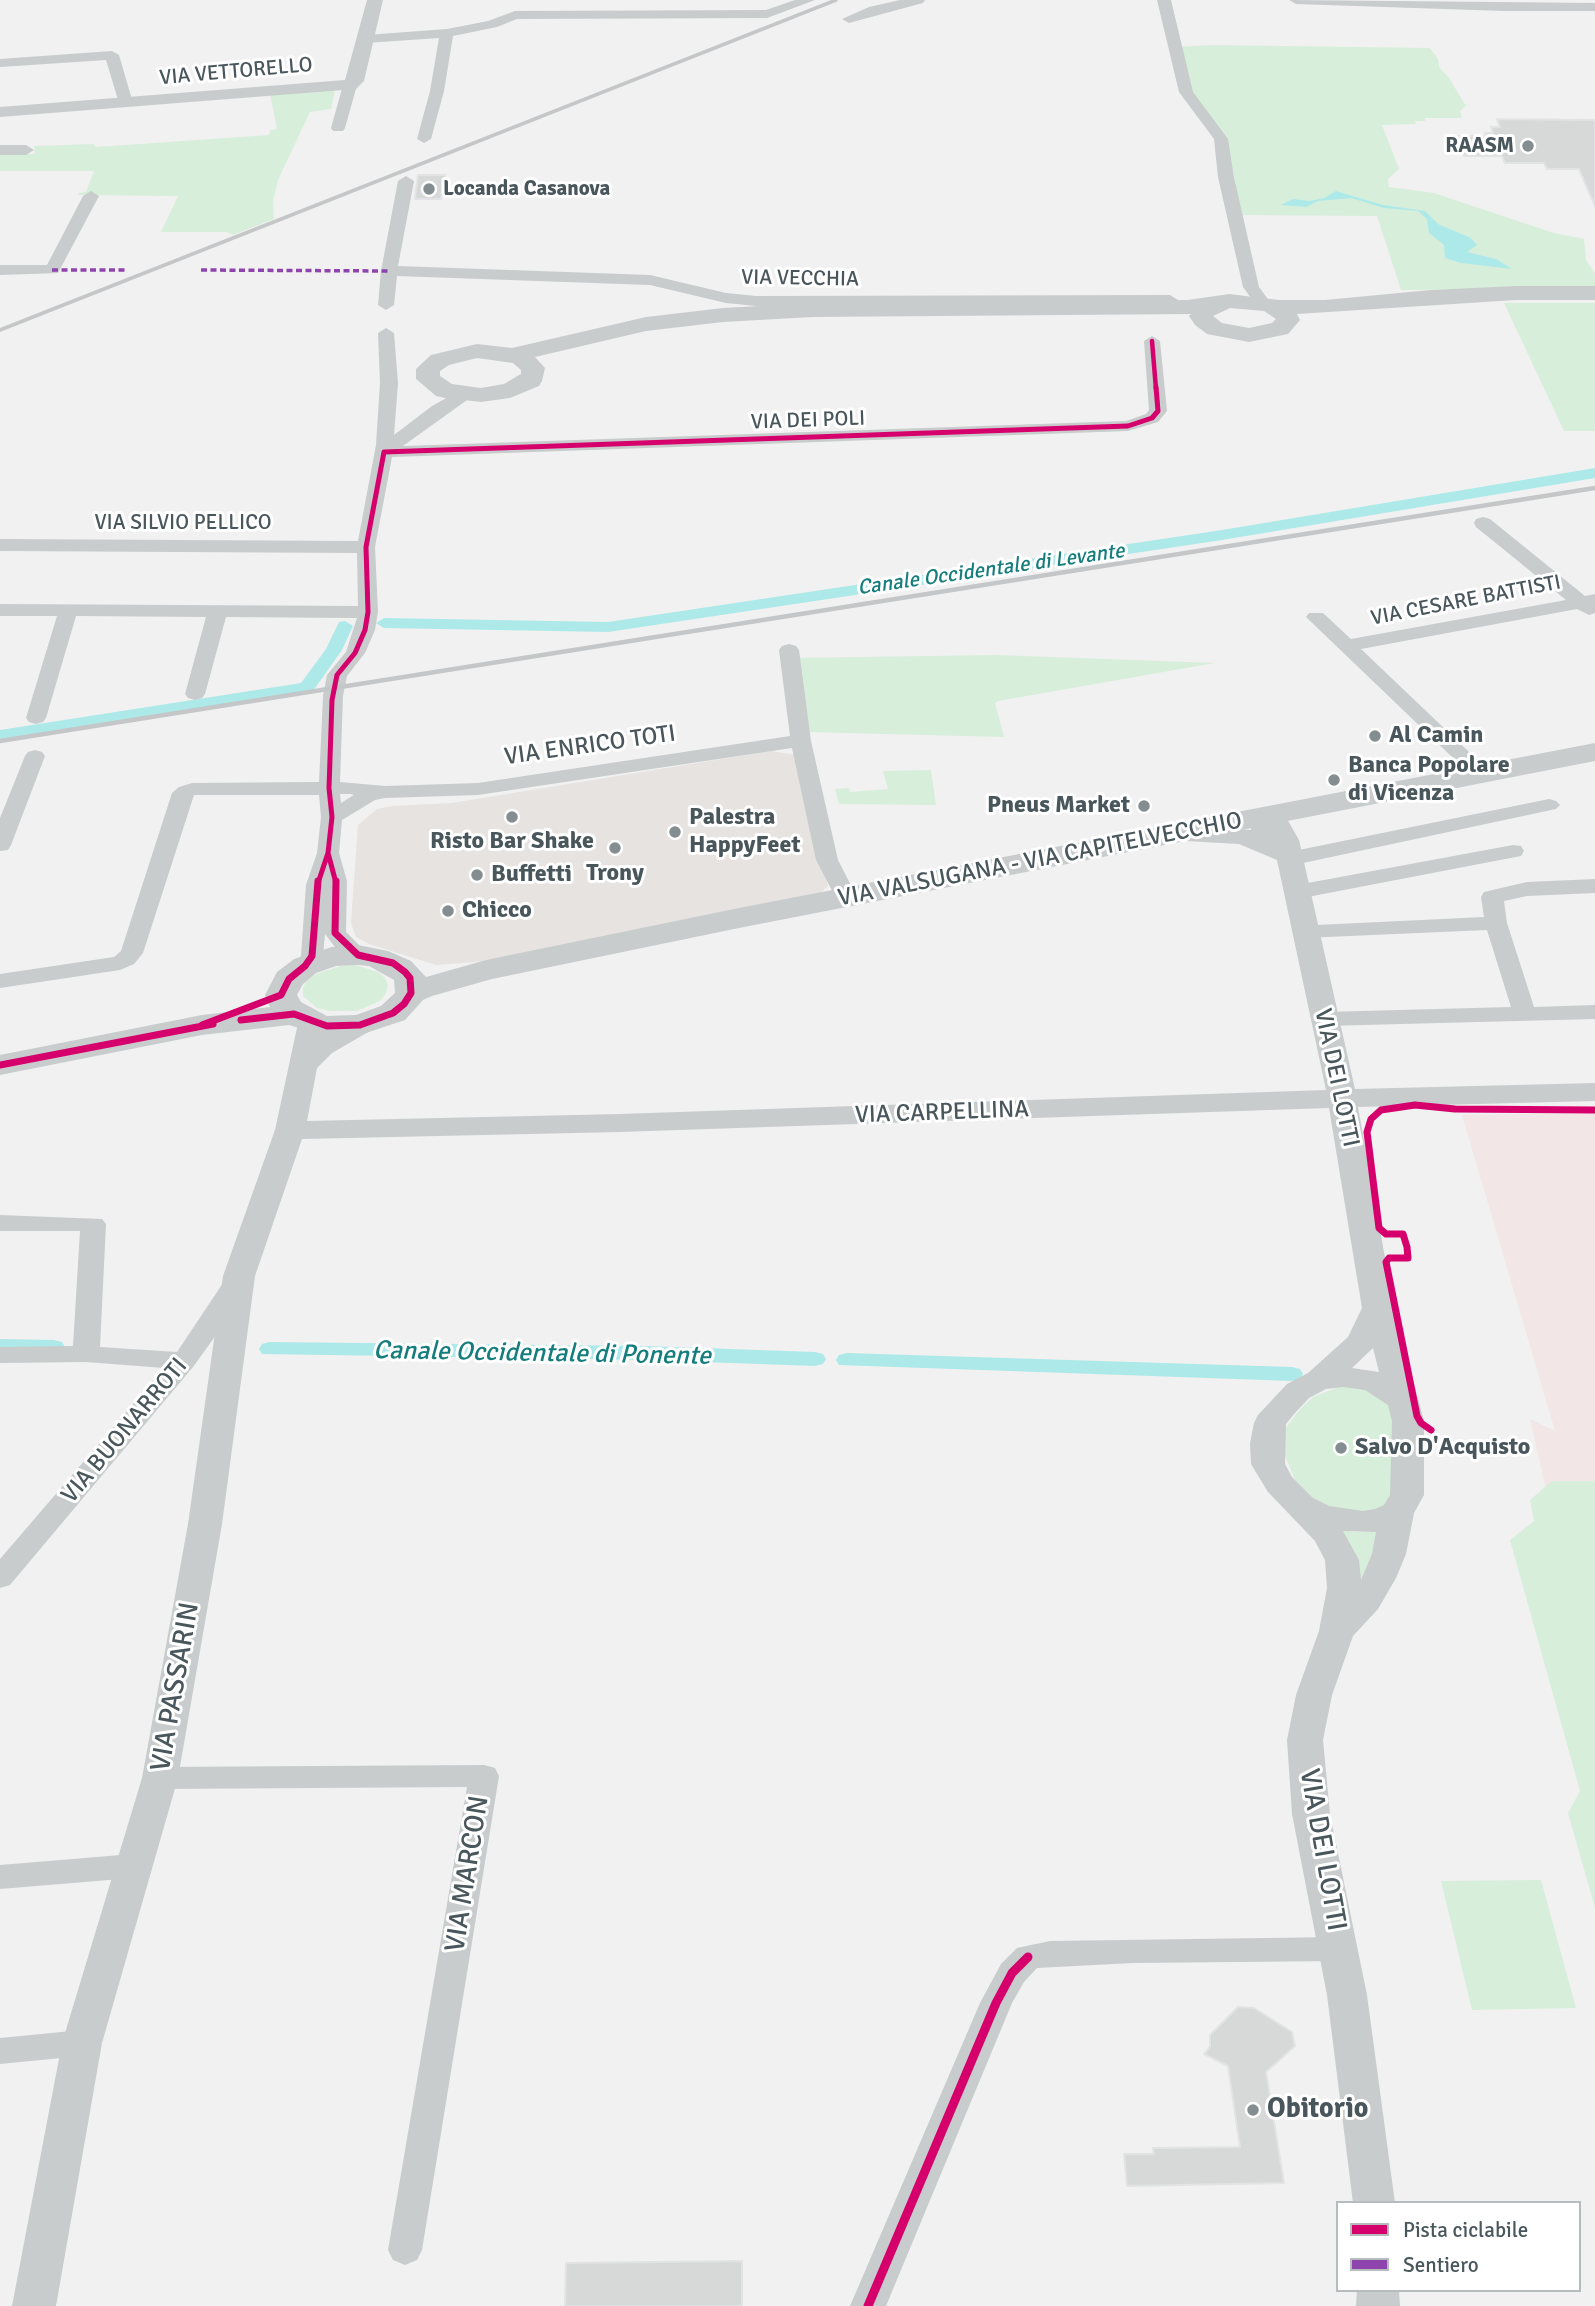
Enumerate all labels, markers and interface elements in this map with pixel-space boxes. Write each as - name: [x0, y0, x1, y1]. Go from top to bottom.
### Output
- street label: VIA VETTORELLO: [158, 53, 314, 91]
- place label: RAASM: [1445, 133, 1514, 159]
- marker: RAASM: [1520, 138, 1536, 154]
- place label: Locanda Casanova: [443, 176, 610, 202]
- marker: Locanda Casanova: [421, 181, 437, 197]
- street label: VIA VECCHIA: [741, 265, 859, 293]
- street label: VIA DEI POLI: [750, 406, 866, 436]
- street label: VIA SILVIO PELLICO: [94, 510, 272, 536]
- water label: Canale Occidentale di Levante: [856, 539, 1126, 601]
- street label: VIA CESARE BATTISTI: [1369, 570, 1563, 632]
- street label: VIA ENRICO TOTI: [503, 720, 677, 772]
- place label: Al Camin: [1389, 722, 1483, 750]
- marker: Al Camin: [1367, 728, 1383, 744]
- place label: Banca Popolare di Vicenza: [1348, 752, 1510, 808]
- marker: Banca Popolare di Vicenza: [1326, 772, 1342, 788]
- place label: Pneus Market: [987, 792, 1130, 820]
- marker: Pneus Market: [1136, 798, 1152, 814]
- place label: Palestra HappyFeet: [689, 804, 800, 860]
- street label: VIA VALSUGANA - VIA CAPITELVECCHIO: [836, 807, 1244, 913]
- marker: Risto Bar Shake: [504, 809, 520, 825]
- marker: Palestra HappyFeet: [667, 824, 683, 840]
- place label: Risto Bar Shake: [430, 828, 594, 856]
- marker: Trony: [607, 840, 623, 856]
- place label: Trony: [586, 860, 644, 888]
- place label: Buffetti: [491, 861, 572, 889]
- marker: Buffetti: [469, 867, 485, 883]
- place label: Chicco: [462, 897, 532, 925]
- marker: Chicco: [440, 903, 456, 919]
- street label: VIA DEI LOTTI: [1307, 1006, 1365, 1150]
- street label: VIA CARPELLINA: [854, 1096, 1030, 1130]
- water label: Canale Occidentale di Ponente: [373, 1335, 711, 1373]
- street label: VIA BUONARROTI: [56, 1353, 194, 1509]
- place label: Salvo D'Acquisto: [1355, 1434, 1530, 1462]
- marker: Salvo D'Acquisto: [1333, 1440, 1349, 1456]
- street label: VIA PASSARIN: [145, 1600, 207, 1774]
- street label: VIA DEI LOTTI: [1291, 1766, 1353, 1934]
- street label: VIA MARCON: [439, 1793, 497, 1955]
- place label: Obitorio: [1267, 2093, 1368, 2127]
- marker: Obitorio: [1245, 2102, 1261, 2118]
- legend: [1336, 2201, 1581, 2292]
- text: Pista ciclabile: [1403, 2217, 1528, 2243]
- text: Sentiero: [1403, 2252, 1479, 2278]

